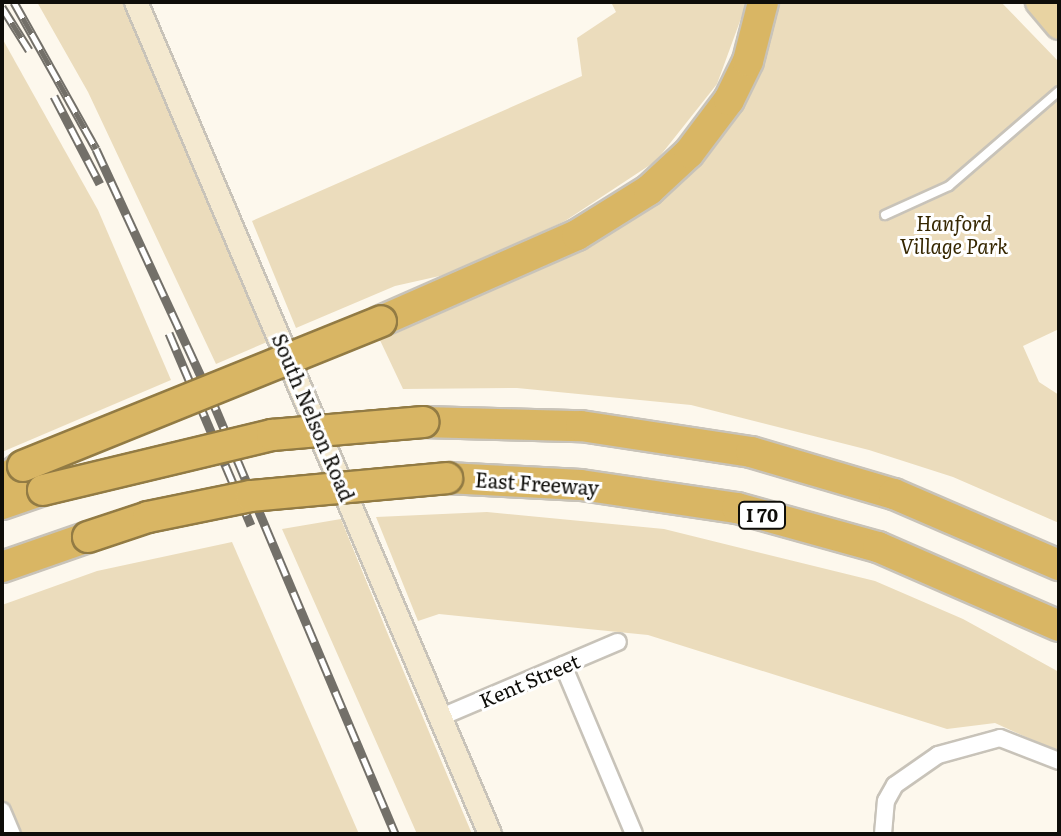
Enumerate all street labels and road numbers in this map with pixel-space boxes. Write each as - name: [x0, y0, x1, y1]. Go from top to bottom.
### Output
- street label: South Nelson Road: [268, 330, 360, 504]
- street label: East Freeway: [474, 467, 600, 499]
- road number: I 70: [738, 501, 786, 529]
- street label: Kent Street: [475, 648, 583, 712]

